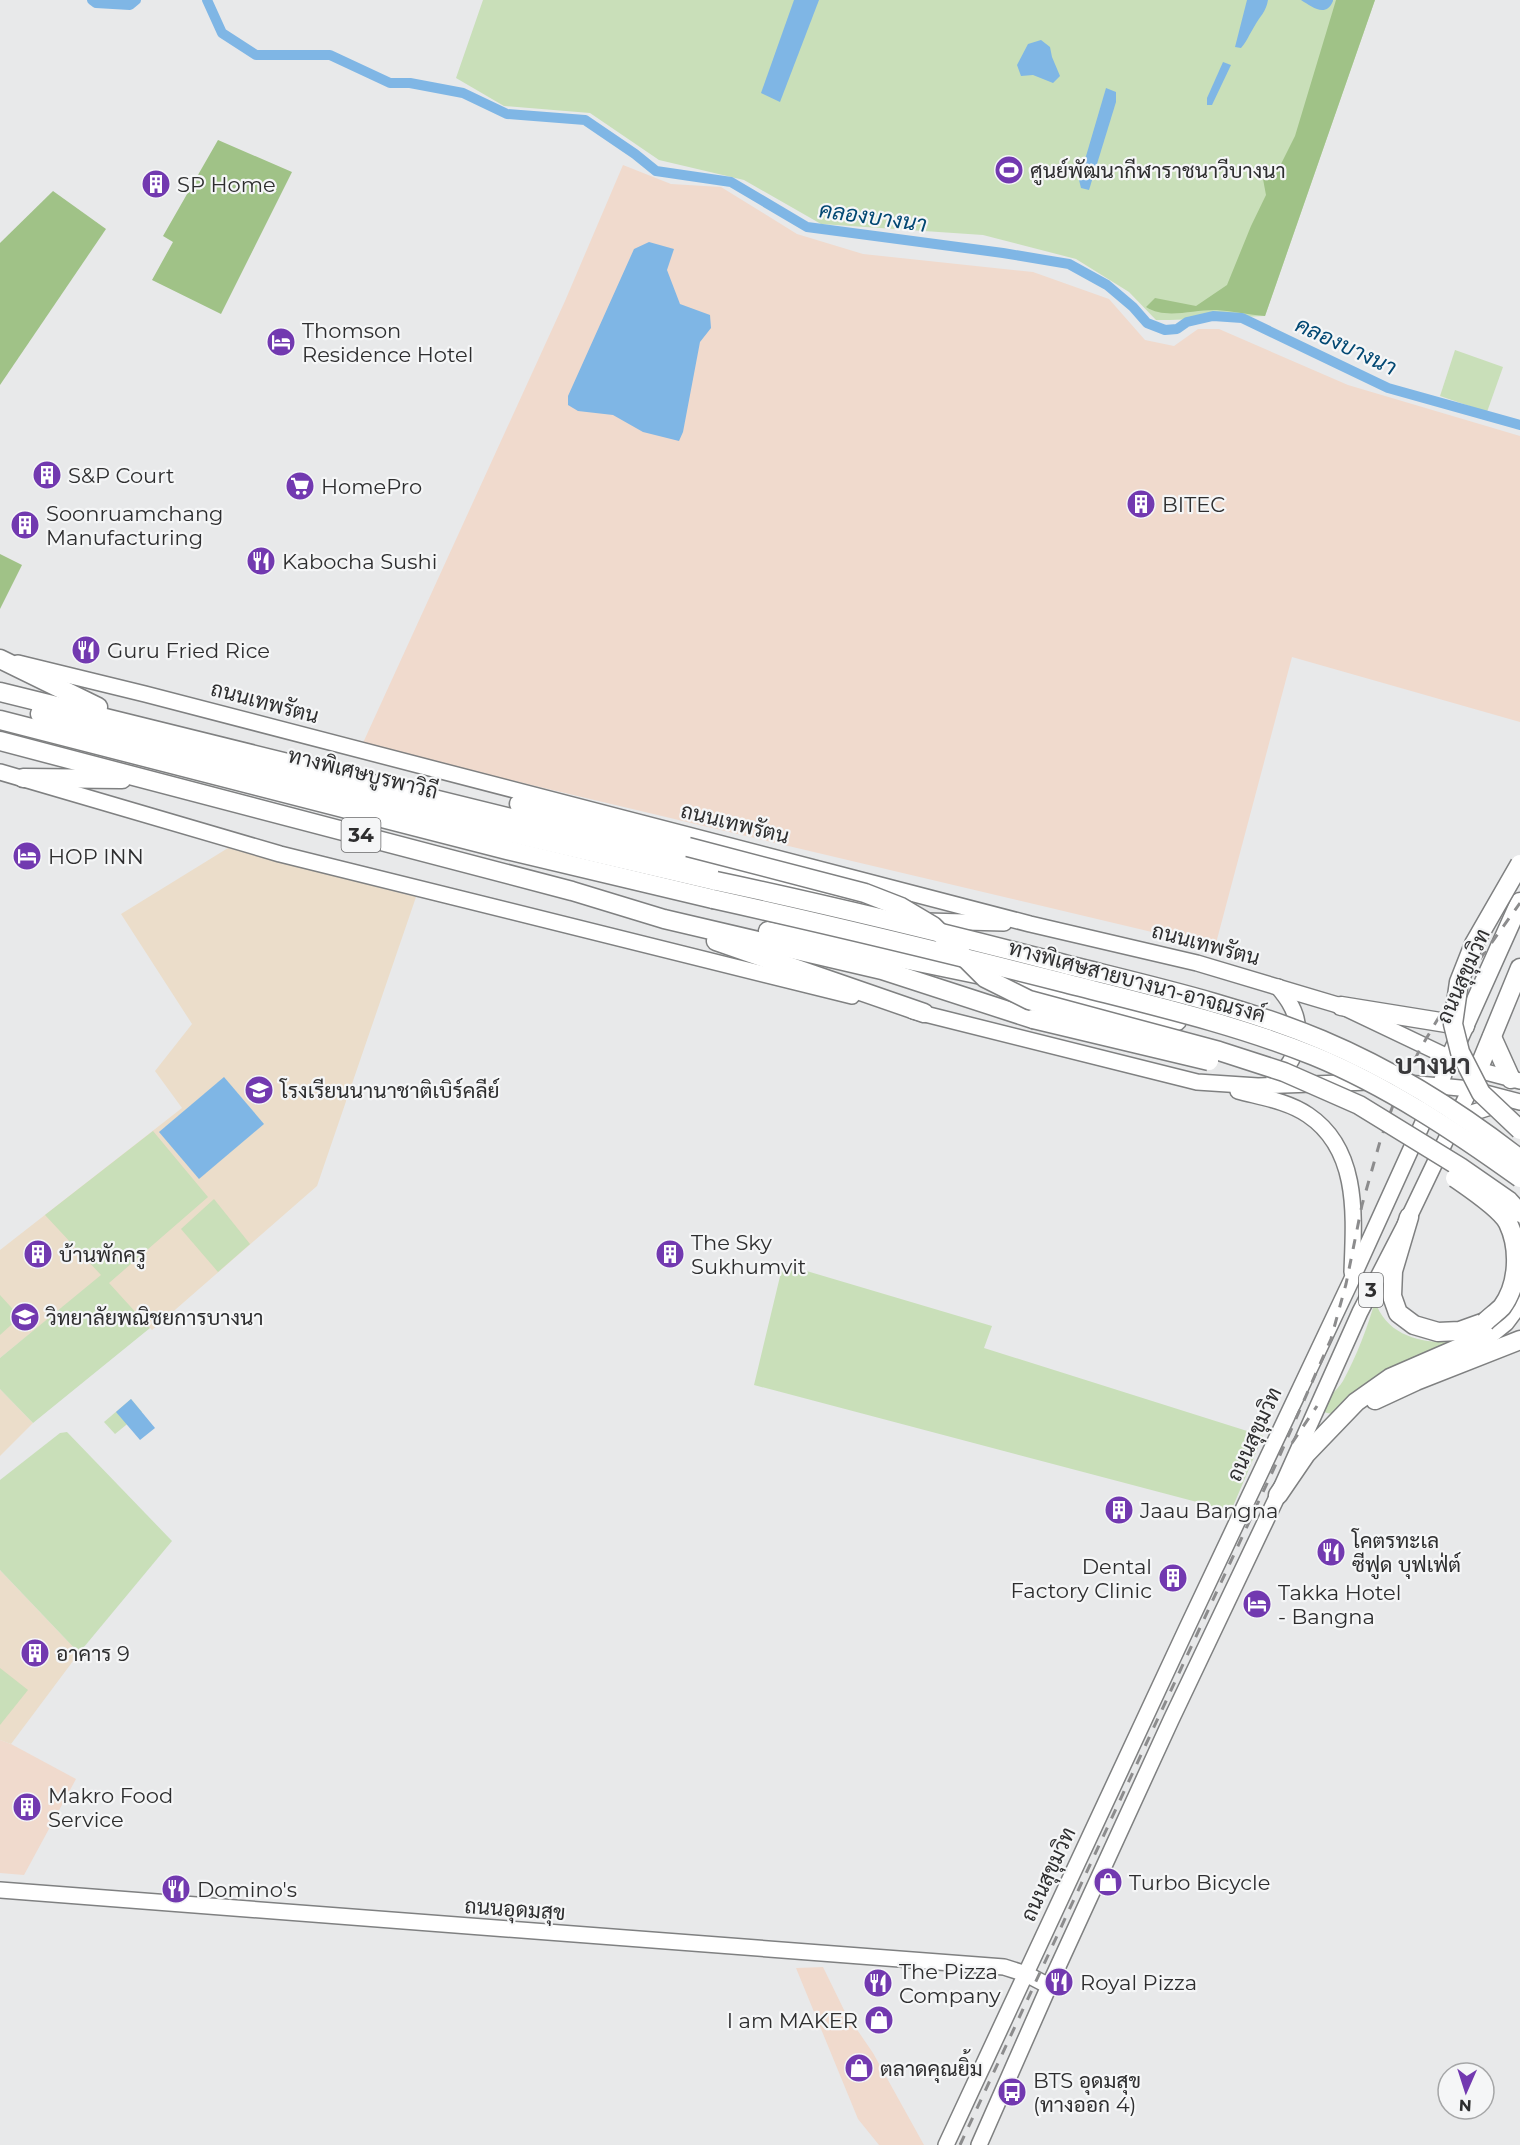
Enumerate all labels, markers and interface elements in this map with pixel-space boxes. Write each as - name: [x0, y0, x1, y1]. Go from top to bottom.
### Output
- sports icon: ศูนย์พัฒนากีฬาราชนาวีบางนา: [993, 154, 1025, 186]
- place label: ศูนย์พัฒนากีฬาราชนาวีบางนา: [1030, 157, 1286, 186]
- building icon: SP Home: [140, 168, 172, 200]
- place label: SP Home: [177, 172, 276, 197]
- water label: คลองบางนา: [817, 196, 929, 238]
- water label: คลองบางนา: [1291, 311, 1401, 381]
- place label: Thomson Residence Hotel: [302, 318, 473, 367]
- hotel icon: Thomson Residence Hotel: [265, 326, 297, 358]
- building icon: S&P Court: [31, 459, 63, 491]
- place label: S&P Court: [68, 463, 175, 488]
- supermarket icon: HomePro: [284, 470, 316, 502]
- place label: HomePro: [321, 474, 422, 499]
- building icon: BITEC: [1125, 488, 1157, 520]
- place label: BITEC: [1162, 492, 1225, 517]
- place label: Soonruamchang Manufacturing: [46, 501, 223, 550]
- building icon: Soonruamchang Manufacturing: [9, 509, 41, 541]
- restaurant icon: Kabocha Sushi: [245, 545, 277, 577]
- place label: Kabocha Sushi: [282, 549, 437, 574]
- restaurant icon: Guru Fried Rice: [70, 634, 102, 666]
- place label: Guru Fried Rice: [107, 638, 270, 663]
- street label: ถนนเทพรัตน: [208, 676, 322, 728]
- street label: ทางพิเศษบูรพาวิถี: [285, 742, 441, 807]
- street label: ถนนเทพรัตน: [678, 797, 792, 849]
- road number: 34: [342, 818, 380, 852]
- hotel icon: HOP INN: [11, 840, 43, 872]
- place label: HOP INN: [48, 844, 144, 869]
- street label: ถนนเทพรัตน: [1149, 918, 1263, 970]
- street label: ถนนสุขุมวิท: [1431, 925, 1497, 1028]
- street label: ทางพิเศษสายบางนา-อาจณรงค์: [1006, 934, 1269, 1027]
- district label: บางนา: [1395, 1048, 1471, 1081]
- school or university icon: โรงเรียนนานาชาติเบิร์คลีย์: [243, 1074, 275, 1106]
- place label: โรงเรียนนานาชาติเบิร์คลีย์: [279, 1077, 500, 1103]
- place label: The Sky Sukhumvit: [691, 1230, 806, 1279]
- building icon: บ้านพักครู: [22, 1238, 54, 1270]
- building icon: The Sky Sukhumvit: [654, 1238, 686, 1270]
- place label: บ้านพักครู: [59, 1242, 146, 1270]
- road number: 3: [1359, 1273, 1383, 1307]
- school or university icon: วิทยาลัยพณิชยการบางนา: [9, 1301, 41, 1333]
- place label: วิทยาลัยพณิชยการบางนา: [46, 1305, 264, 1330]
- street label: ถนนสุขุมวิท: [1221, 1383, 1288, 1486]
- building icon: Jaau Bangna: [1103, 1494, 1135, 1526]
- place label: Jaau Bangna: [1139, 1498, 1278, 1523]
- place label: โคตรทะเล ซีฟูด บุฟเฟ่ต์: [1351, 1528, 1461, 1580]
- restaurant icon: โคตรทะเล ซีฟูด บุฟเฟ่ต์: [1315, 1536, 1347, 1568]
- place label: Dental Factory Clinic: [1010, 1554, 1152, 1603]
- building icon: Dental Factory Clinic: [1157, 1562, 1189, 1594]
- place label: Takka Hotel - Bangna: [1278, 1580, 1401, 1629]
- hotel icon: Takka Hotel - Bangna: [1241, 1588, 1273, 1620]
- building icon: อาคาร 9: [19, 1637, 51, 1669]
- place label: อาคาร 9: [56, 1641, 130, 1666]
- place label: Makro Food Service: [48, 1783, 173, 1832]
- building icon: Makro Food Service: [11, 1791, 43, 1823]
- street label: ถนนสุขุมวิท: [1015, 1823, 1082, 1926]
- shop icon: Turbo Bicycle: [1092, 1866, 1124, 1898]
- place label: Turbo Bicycle: [1129, 1870, 1270, 1895]
- restaurant icon: Domino's: [160, 1873, 192, 1905]
- place label: Domino's: [197, 1877, 297, 1902]
- street label: ถนนอุดมสุข: [463, 1893, 566, 1927]
- place label: The Pizza Company: [899, 1959, 1001, 2008]
- restaurant icon: Royal Pizza: [1043, 1966, 1075, 1998]
- restaurant icon: The Pizza Company: [862, 1967, 894, 1999]
- place label: Royal Pizza: [1080, 1970, 1197, 1995]
- shop icon: I am MAKER: [863, 2004, 895, 2036]
- place label: I am MAKER: [727, 2008, 858, 2033]
- place label: ตลาดคุณยิ้ม: [880, 2049, 983, 2083]
- shop icon: ตลาดคุณยิ้ม: [843, 2052, 875, 2084]
- north arrow: [1436, 2061, 1496, 2121]
- place label: BTS อุดมสุข (ทางออก 4): [1033, 2068, 1141, 2117]
- bus stop icon: BTS อุดมสุข (ทางออก 4): [996, 2076, 1028, 2108]
- text: N: [1458, 2096, 1472, 2115]

